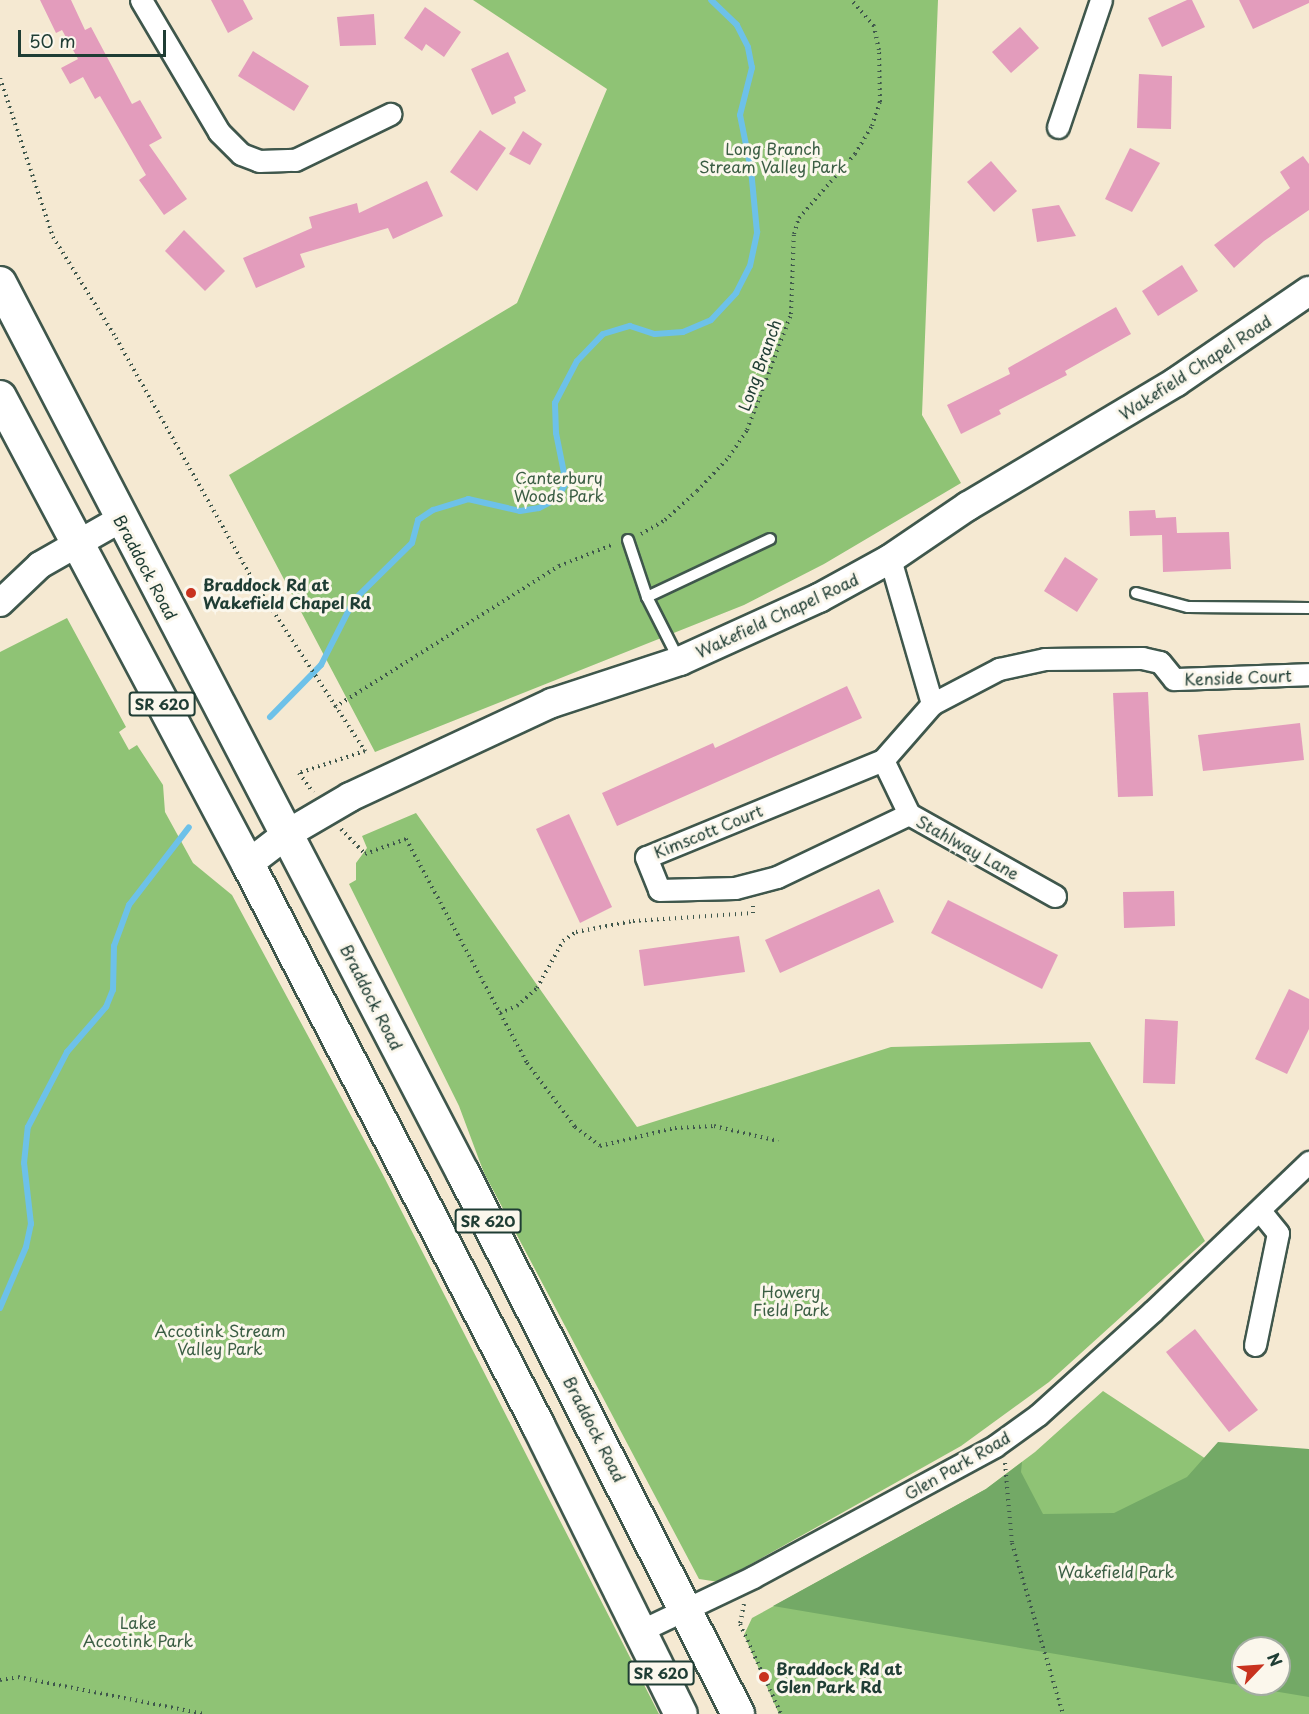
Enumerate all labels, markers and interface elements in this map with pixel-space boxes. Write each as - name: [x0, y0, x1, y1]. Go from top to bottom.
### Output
- scale bar: [21, 18, 170, 56]
- text: 50 m: [29, 27, 76, 54]
- park label: Long Branch Stream Valley Park: [699, 138, 847, 176]
- street label: Wakefield Chapel Road: [1115, 310, 1275, 424]
- street label: Long Branch: [734, 317, 784, 413]
- park label: Canterbury Woods Park: [514, 467, 604, 505]
- street label: Braddock Road: [110, 511, 182, 623]
- street label: Wakefield Chapel Road: [692, 569, 862, 661]
- place label: Braddock Rd at Wakefield Chapel Rd: [203, 574, 371, 612]
- marker: Braddock Rd at Wakefield Chapel Rd: [184, 586, 198, 600]
- street label: Kenside Court: [1184, 666, 1292, 688]
- road number: SR 620: [128, 692, 196, 716]
- street label: Kimscott Court: [650, 800, 766, 862]
- street label: Stahlway Lane: [913, 811, 1023, 883]
- street label: Braddock Road: [337, 941, 407, 1053]
- road number: SR 620: [454, 1209, 522, 1233]
- park label: Howery Field Park: [753, 1281, 829, 1319]
- park label: Accotink Stream Valley Park: [154, 1320, 286, 1358]
- street label: Braddock Road: [560, 1373, 630, 1485]
- street label: Glen Park Road: [900, 1426, 1014, 1504]
- park label: Wakefield Park: [1058, 1561, 1174, 1581]
- park label: Lake Accotink Park: [83, 1612, 193, 1650]
- north arrow: [1231, 1636, 1291, 1696]
- text: N: [1262, 1648, 1289, 1670]
- place label: Braddock Rd at Glen Park Rd: [776, 1658, 904, 1696]
- road number: SR 620: [626, 1661, 696, 1685]
- marker: Braddock Rd at Glen Park Rd: [757, 1670, 771, 1684]

